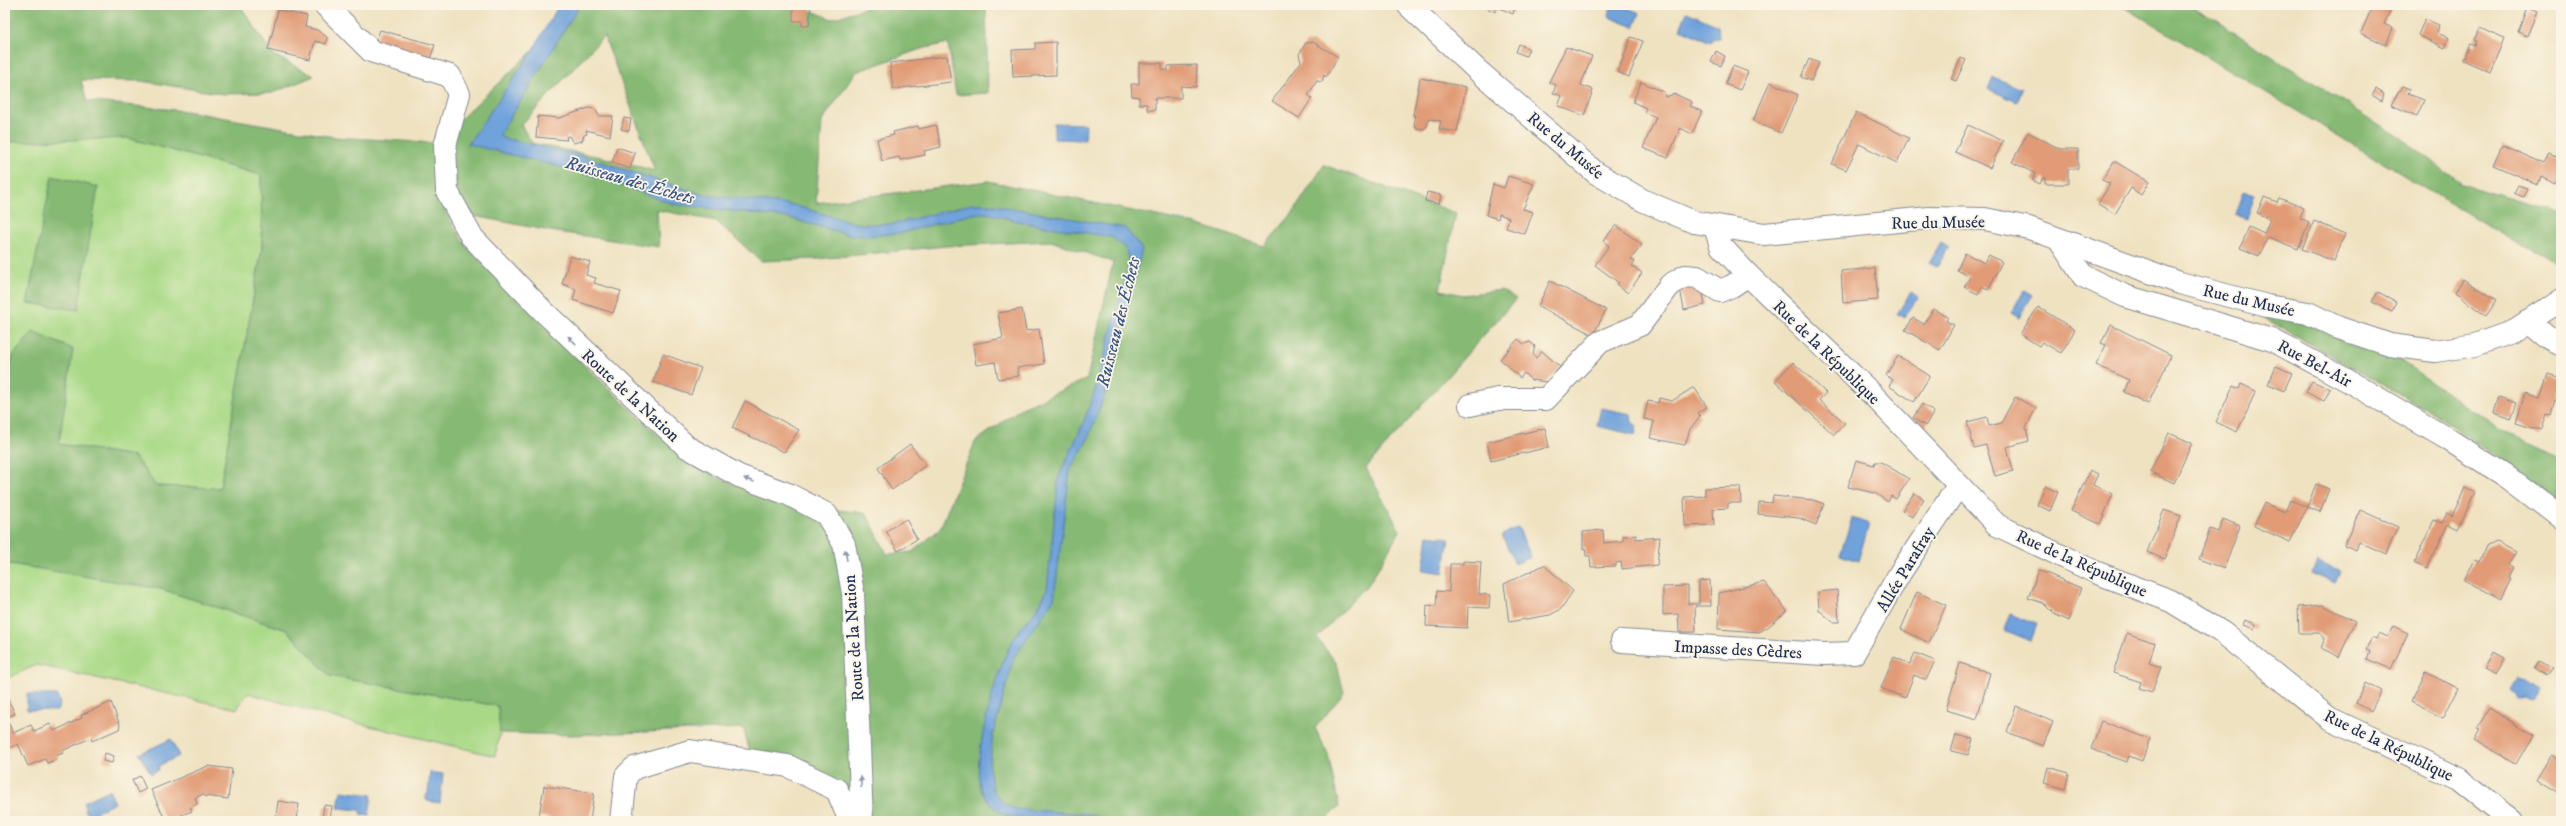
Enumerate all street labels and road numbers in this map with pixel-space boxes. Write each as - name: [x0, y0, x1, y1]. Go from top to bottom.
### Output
- street label: Rue du Musée: [1522, 107, 1608, 184]
- street label: Rue du Musée: [1891, 211, 1985, 235]
- street label: Rue du Musée: [2201, 280, 2297, 322]
- street label: Rue de la République: [1768, 296, 1885, 410]
- street label: Rue Bel-Air: [2273, 335, 2356, 393]
- street label: Route de la Nation: [576, 344, 684, 447]
- street label: Allée Parafray: [1872, 522, 1941, 616]
- street label: Rue de la République: [2013, 525, 2151, 603]
- street label: Route de la Nation: [839, 574, 869, 702]
- street label: Impasse des Cèdres: [1673, 636, 1803, 664]
- street label: Rue de la République: [2320, 705, 2457, 787]

